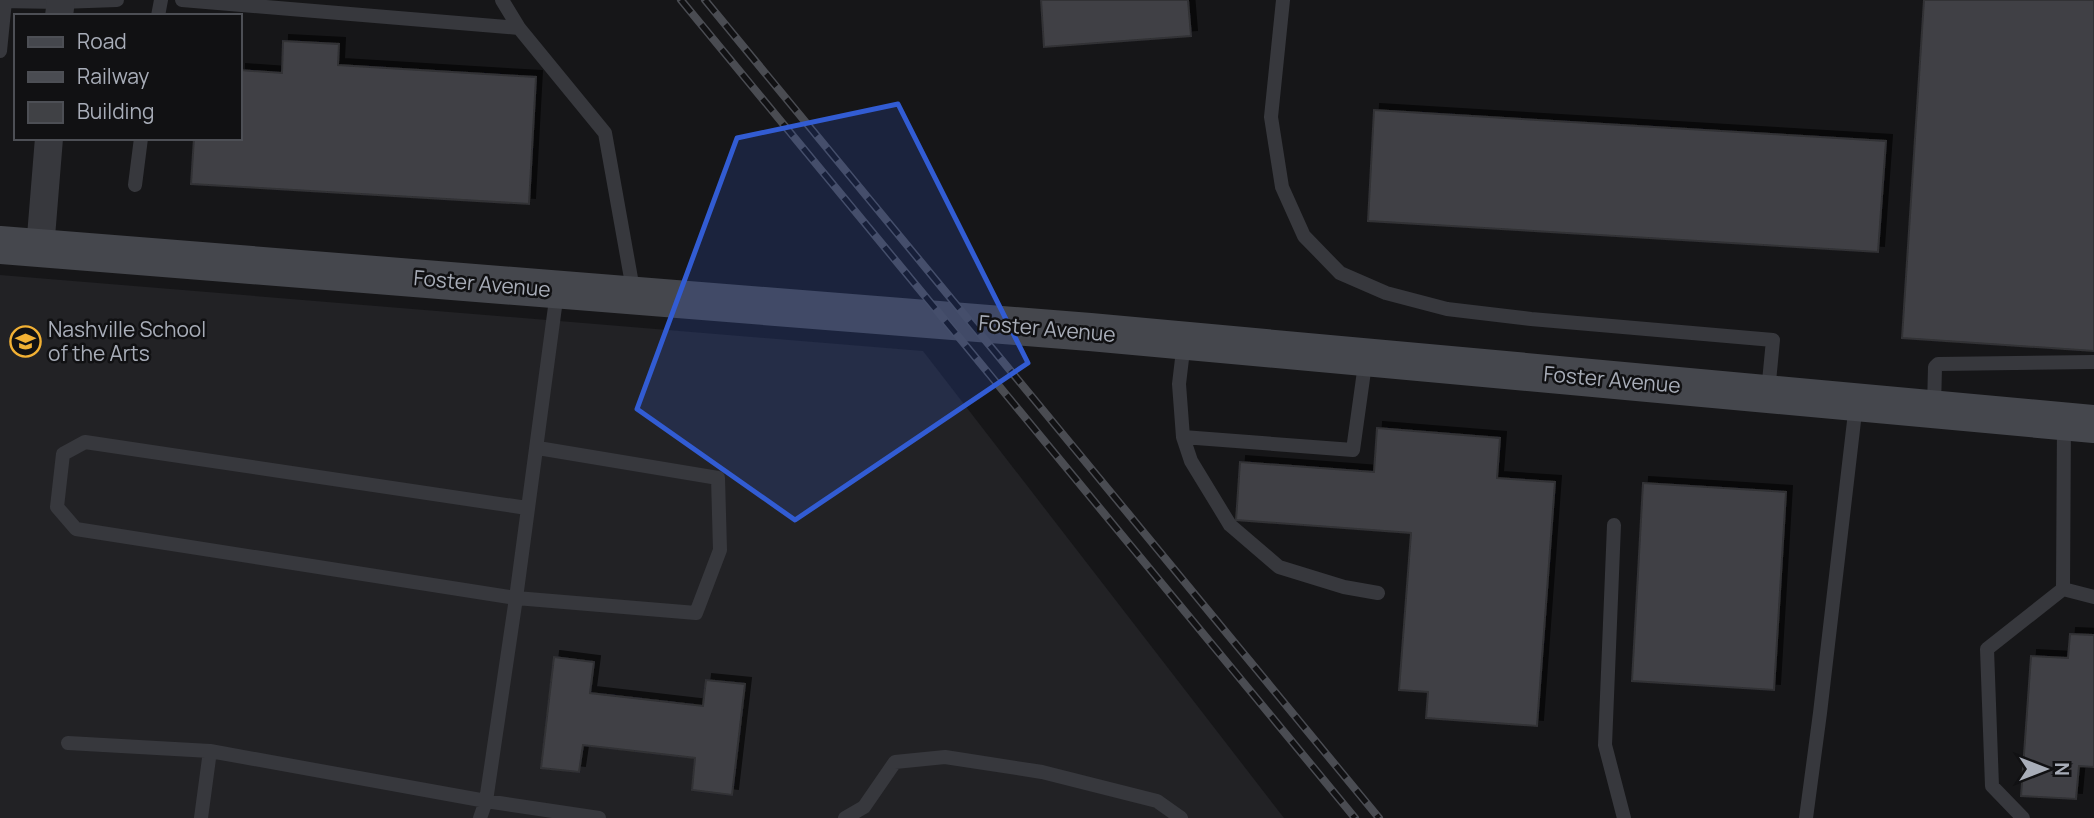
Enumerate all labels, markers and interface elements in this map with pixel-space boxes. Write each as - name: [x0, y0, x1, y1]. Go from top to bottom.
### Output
- legend: [14, 14, 242, 140]
- text: Road: [77, 27, 127, 55]
- text: Railway: [77, 62, 149, 90]
- text: Building: [77, 97, 154, 125]
- street label: Foster Avenue: [412, 263, 552, 303]
- street label: Foster Avenue: [977, 308, 1117, 348]
- place label: Nashville School of the Arts: [48, 315, 206, 367]
- school or university icon: Nashville School of the Arts: [8, 325, 42, 359]
- street label: Foster Avenue: [1542, 359, 1682, 399]
- north arrow: [2010, 734, 2080, 804]
- text: N: [2049, 762, 2075, 776]

